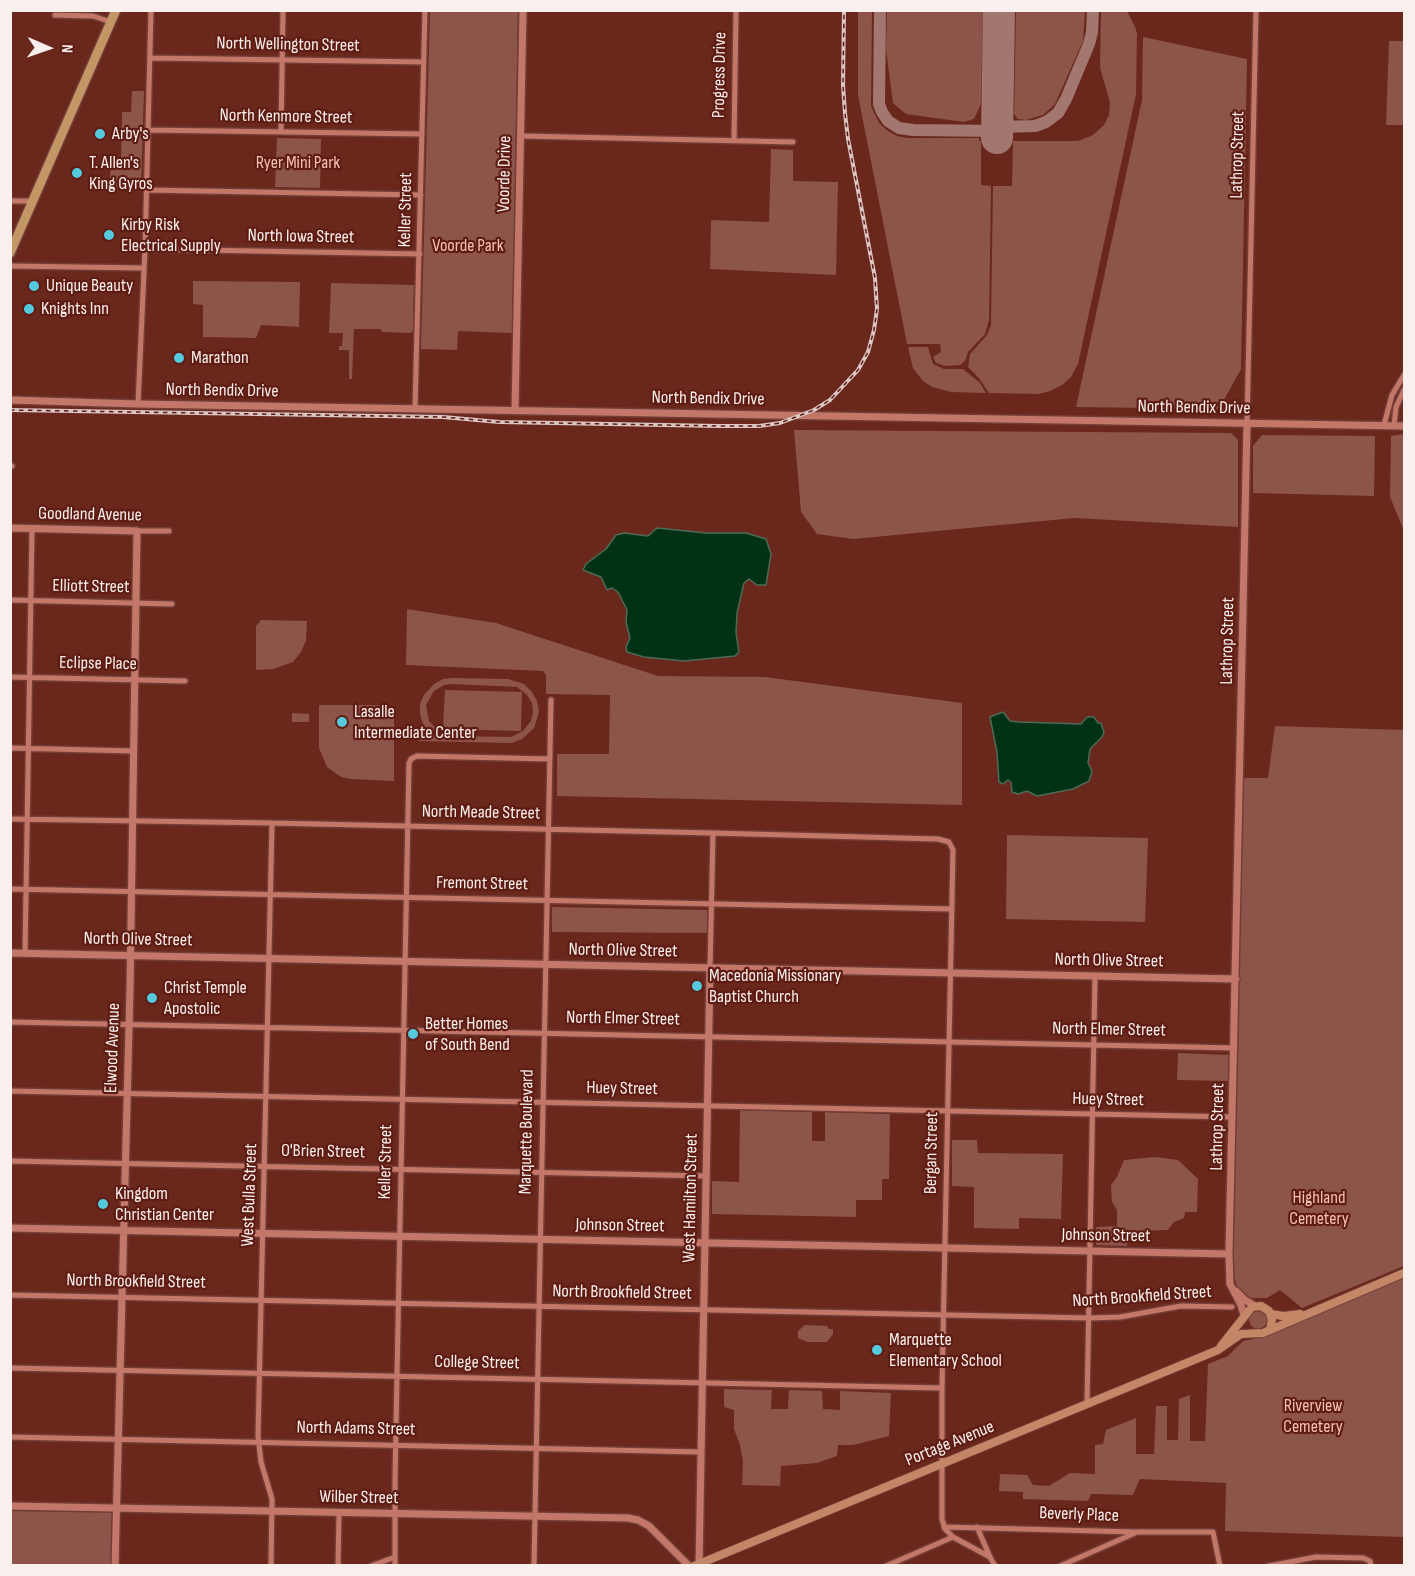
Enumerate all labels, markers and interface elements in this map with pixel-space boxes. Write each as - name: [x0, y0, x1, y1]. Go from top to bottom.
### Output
- north arrow: [18, 18, 78, 78]
- street label: Progress Drive: [708, 32, 732, 118]
- street label: North Wellington Street: [216, 33, 360, 57]
- text: N: [57, 44, 76, 53]
- street label: North Kenmore Street: [219, 105, 353, 129]
- street label: Lathrop Street: [1226, 111, 1250, 199]
- place label: Arby's: [112, 123, 149, 145]
- marker: Arby's: [93, 127, 107, 141]
- street label: Voorde Drive: [494, 136, 516, 212]
- place label: T. Allen's King Gyros: [89, 152, 153, 195]
- park label: Ryer Mini Park: [256, 152, 340, 174]
- marker: T. Allen's King Gyros: [70, 166, 84, 180]
- street label: Keller Street: [395, 172, 417, 248]
- place label: Kirby Risk Electrical Supply: [121, 214, 221, 256]
- street label: North Iowa Street: [247, 225, 355, 249]
- marker: Kirby Risk Electrical Supply: [102, 228, 116, 242]
- park label: Voorde Park: [432, 235, 504, 257]
- place label: Unique Beauty: [46, 275, 133, 297]
- marker: Unique Beauty: [27, 279, 41, 293]
- place label: Knights Inn: [41, 298, 109, 320]
- marker: Knights Inn: [22, 302, 36, 316]
- place label: Marathon: [191, 347, 249, 369]
- marker: Marathon: [172, 351, 186, 365]
- street label: North Bendix Drive: [165, 379, 279, 403]
- street label: North Bendix Drive: [651, 387, 765, 411]
- street label: North Bendix Drive: [1137, 396, 1251, 420]
- street label: Goodland Avenue: [38, 503, 142, 527]
- street label: Elliott Street: [52, 576, 130, 598]
- street label: Lathrop Street: [1216, 597, 1240, 685]
- street label: Eclipse Place: [59, 653, 137, 675]
- place label: Lasalle Intermediate Center: [354, 701, 477, 744]
- marker: Lasalle Intermediate Center: [335, 715, 349, 729]
- street label: North Meade Street: [422, 801, 540, 825]
- street label: Fremont Street: [436, 872, 528, 896]
- street label: North Olive Street: [83, 928, 193, 952]
- street label: North Olive Street: [568, 939, 678, 963]
- street label: North Olive Street: [1054, 949, 1164, 973]
- place label: Macedonia Missionary Baptist Church: [709, 965, 841, 1008]
- place label: Christ Temple Apostolic: [164, 977, 247, 1020]
- marker: Macedonia Missionary Baptist Church: [690, 979, 704, 993]
- marker: Christ Temple Apostolic: [145, 991, 159, 1005]
- street label: Elwood Avenue: [101, 1003, 125, 1093]
- street label: North Elmer Street: [566, 1007, 680, 1031]
- place label: Better Homes of South Bend: [425, 1013, 510, 1056]
- street label: North Elmer Street: [1052, 1018, 1166, 1042]
- marker: Better Homes of South Bend: [406, 1027, 420, 1041]
- street label: Marquette Boulevard: [515, 1069, 539, 1195]
- street label: Huey Street: [586, 1078, 658, 1100]
- street label: Lathrop Street: [1206, 1083, 1230, 1171]
- street label: Huey Street: [1072, 1089, 1144, 1111]
- street label: Bergan Street: [920, 1112, 944, 1194]
- street label: Keller Street: [375, 1124, 397, 1200]
- street label: West Hamilton Street: [679, 1133, 703, 1263]
- street label: O'Brien Street: [281, 1140, 365, 1164]
- street label: West Bulla Street: [237, 1143, 263, 1247]
- place label: Kingdom Christian Center: [115, 1183, 214, 1226]
- park label: Highland Cemetery: [1289, 1187, 1349, 1230]
- marker: Kingdom Christian Center: [96, 1197, 110, 1211]
- street label: Johnson Street: [575, 1214, 665, 1238]
- street label: Johnson Street: [1061, 1224, 1151, 1248]
- street label: North Brookfield Street: [66, 1270, 206, 1294]
- street label: North Brookfield Street: [552, 1281, 692, 1305]
- street label: North Brookfield Street: [1072, 1281, 1212, 1313]
- place label: Marquette Elementary School: [889, 1329, 1002, 1372]
- marker: Marquette Elementary School: [870, 1343, 884, 1357]
- street label: College Street: [434, 1351, 520, 1375]
- park label: Riverview Cemetery: [1283, 1395, 1343, 1438]
- street label: Portage Avenue: [902, 1416, 998, 1472]
- street label: North Adams Street: [296, 1417, 416, 1441]
- street label: Wilber Street: [319, 1487, 399, 1509]
- street label: Beverly Place: [1039, 1503, 1119, 1527]

